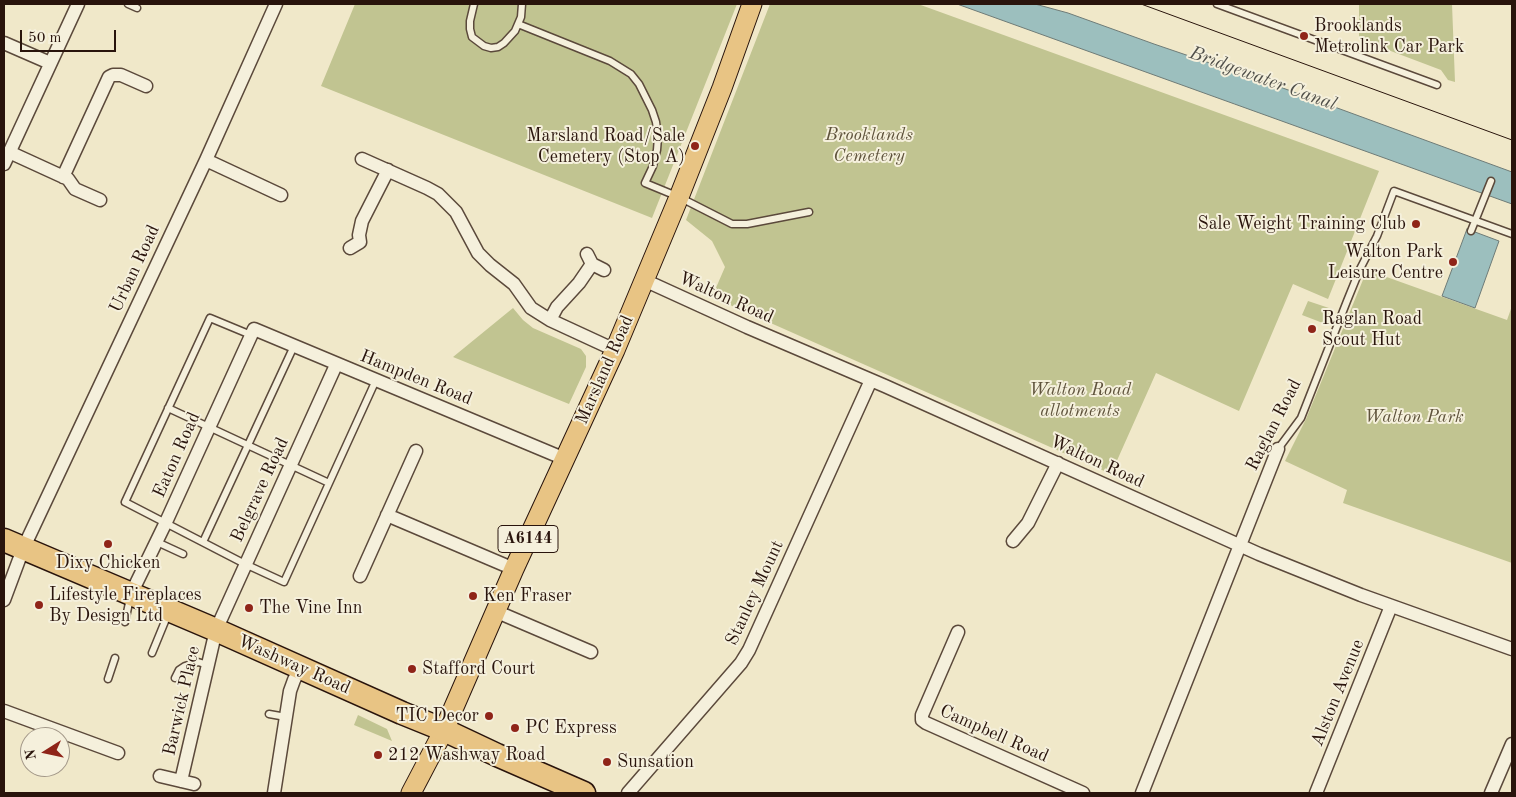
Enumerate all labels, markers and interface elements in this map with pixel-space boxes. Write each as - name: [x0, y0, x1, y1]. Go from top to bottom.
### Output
- place label: Brooklands Metrolink Car Park: [1314, 15, 1464, 58]
- scale bar: [22, 20, 119, 52]
- marker: Brooklands Metrolink Car Park: [1298, 30, 1310, 42]
- text: 50 m: [28, 31, 62, 46]
- water label: Bridgewater Canal: [1186, 42, 1340, 116]
- park label: Brooklands Cemetery: [825, 124, 913, 166]
- place label: Marsland Road/Sale Cemetery (Stop A): [527, 125, 685, 168]
- marker: Marsland Road/Sale Cemetery (Stop A): [689, 140, 701, 152]
- place label: Sale Weight Training Club: [1197, 213, 1406, 235]
- marker: Sale Weight Training Club: [1410, 218, 1422, 230]
- street label: Urban Road: [105, 222, 165, 316]
- place label: Walton Park Leisure Centre: [1328, 241, 1443, 284]
- marker: Walton Park Leisure Centre: [1447, 256, 1459, 268]
- street label: Walton Road: [675, 267, 777, 329]
- place label: Raglan Road Scout Hut: [1322, 308, 1422, 350]
- street label: Marsland Road: [571, 312, 639, 428]
- marker: Raglan Road Scout Hut: [1306, 323, 1318, 335]
- street label: Hampden Road: [357, 346, 475, 410]
- street label: Raglan Road: [1242, 375, 1306, 475]
- park label: Walton Road allotments: [1029, 379, 1131, 422]
- park label: Walton Park: [1364, 406, 1464, 428]
- street label: Eaton Road: [149, 409, 205, 501]
- street label: Walton Road: [1046, 431, 1148, 493]
- street label: Belgrave Road: [226, 434, 294, 546]
- road number: A6144: [498, 526, 558, 552]
- street label: Stanley Mount: [721, 537, 789, 649]
- marker: Dixy Chicken: [102, 538, 114, 550]
- place label: Dixy Chicken: [56, 552, 160, 574]
- place label: Lifestyle Fireplaces By Design Ltd: [49, 584, 202, 626]
- place label: Ken Fraser: [483, 585, 572, 607]
- marker: Ken Fraser: [467, 590, 479, 602]
- place label: The Vine Inn: [259, 597, 362, 619]
- marker: Lifestyle Fireplaces By Design Ltd: [33, 599, 45, 611]
- marker: The Vine Inn: [243, 602, 255, 614]
- street label: Washway Road: [234, 631, 354, 699]
- street label: Alston Avenue: [1307, 636, 1369, 750]
- street label: Barwick Place: [159, 644, 205, 758]
- place label: Stafford Court: [422, 658, 535, 680]
- marker: Stafford Court: [406, 663, 418, 675]
- street label: Campbell Road: [936, 700, 1052, 768]
- place label: TIC Decor: [395, 705, 479, 727]
- marker: TIC Decor: [483, 710, 495, 722]
- place label: PC Express: [525, 717, 617, 739]
- marker: PC Express: [509, 722, 521, 734]
- north arrow: [20, 727, 70, 777]
- place label: 212 Washway Road: [388, 744, 545, 766]
- text: N: [23, 748, 39, 761]
- marker: 212 Washway Road: [372, 749, 384, 761]
- place label: Sunsation: [617, 751, 694, 773]
- marker: Sunsation: [601, 756, 613, 768]

